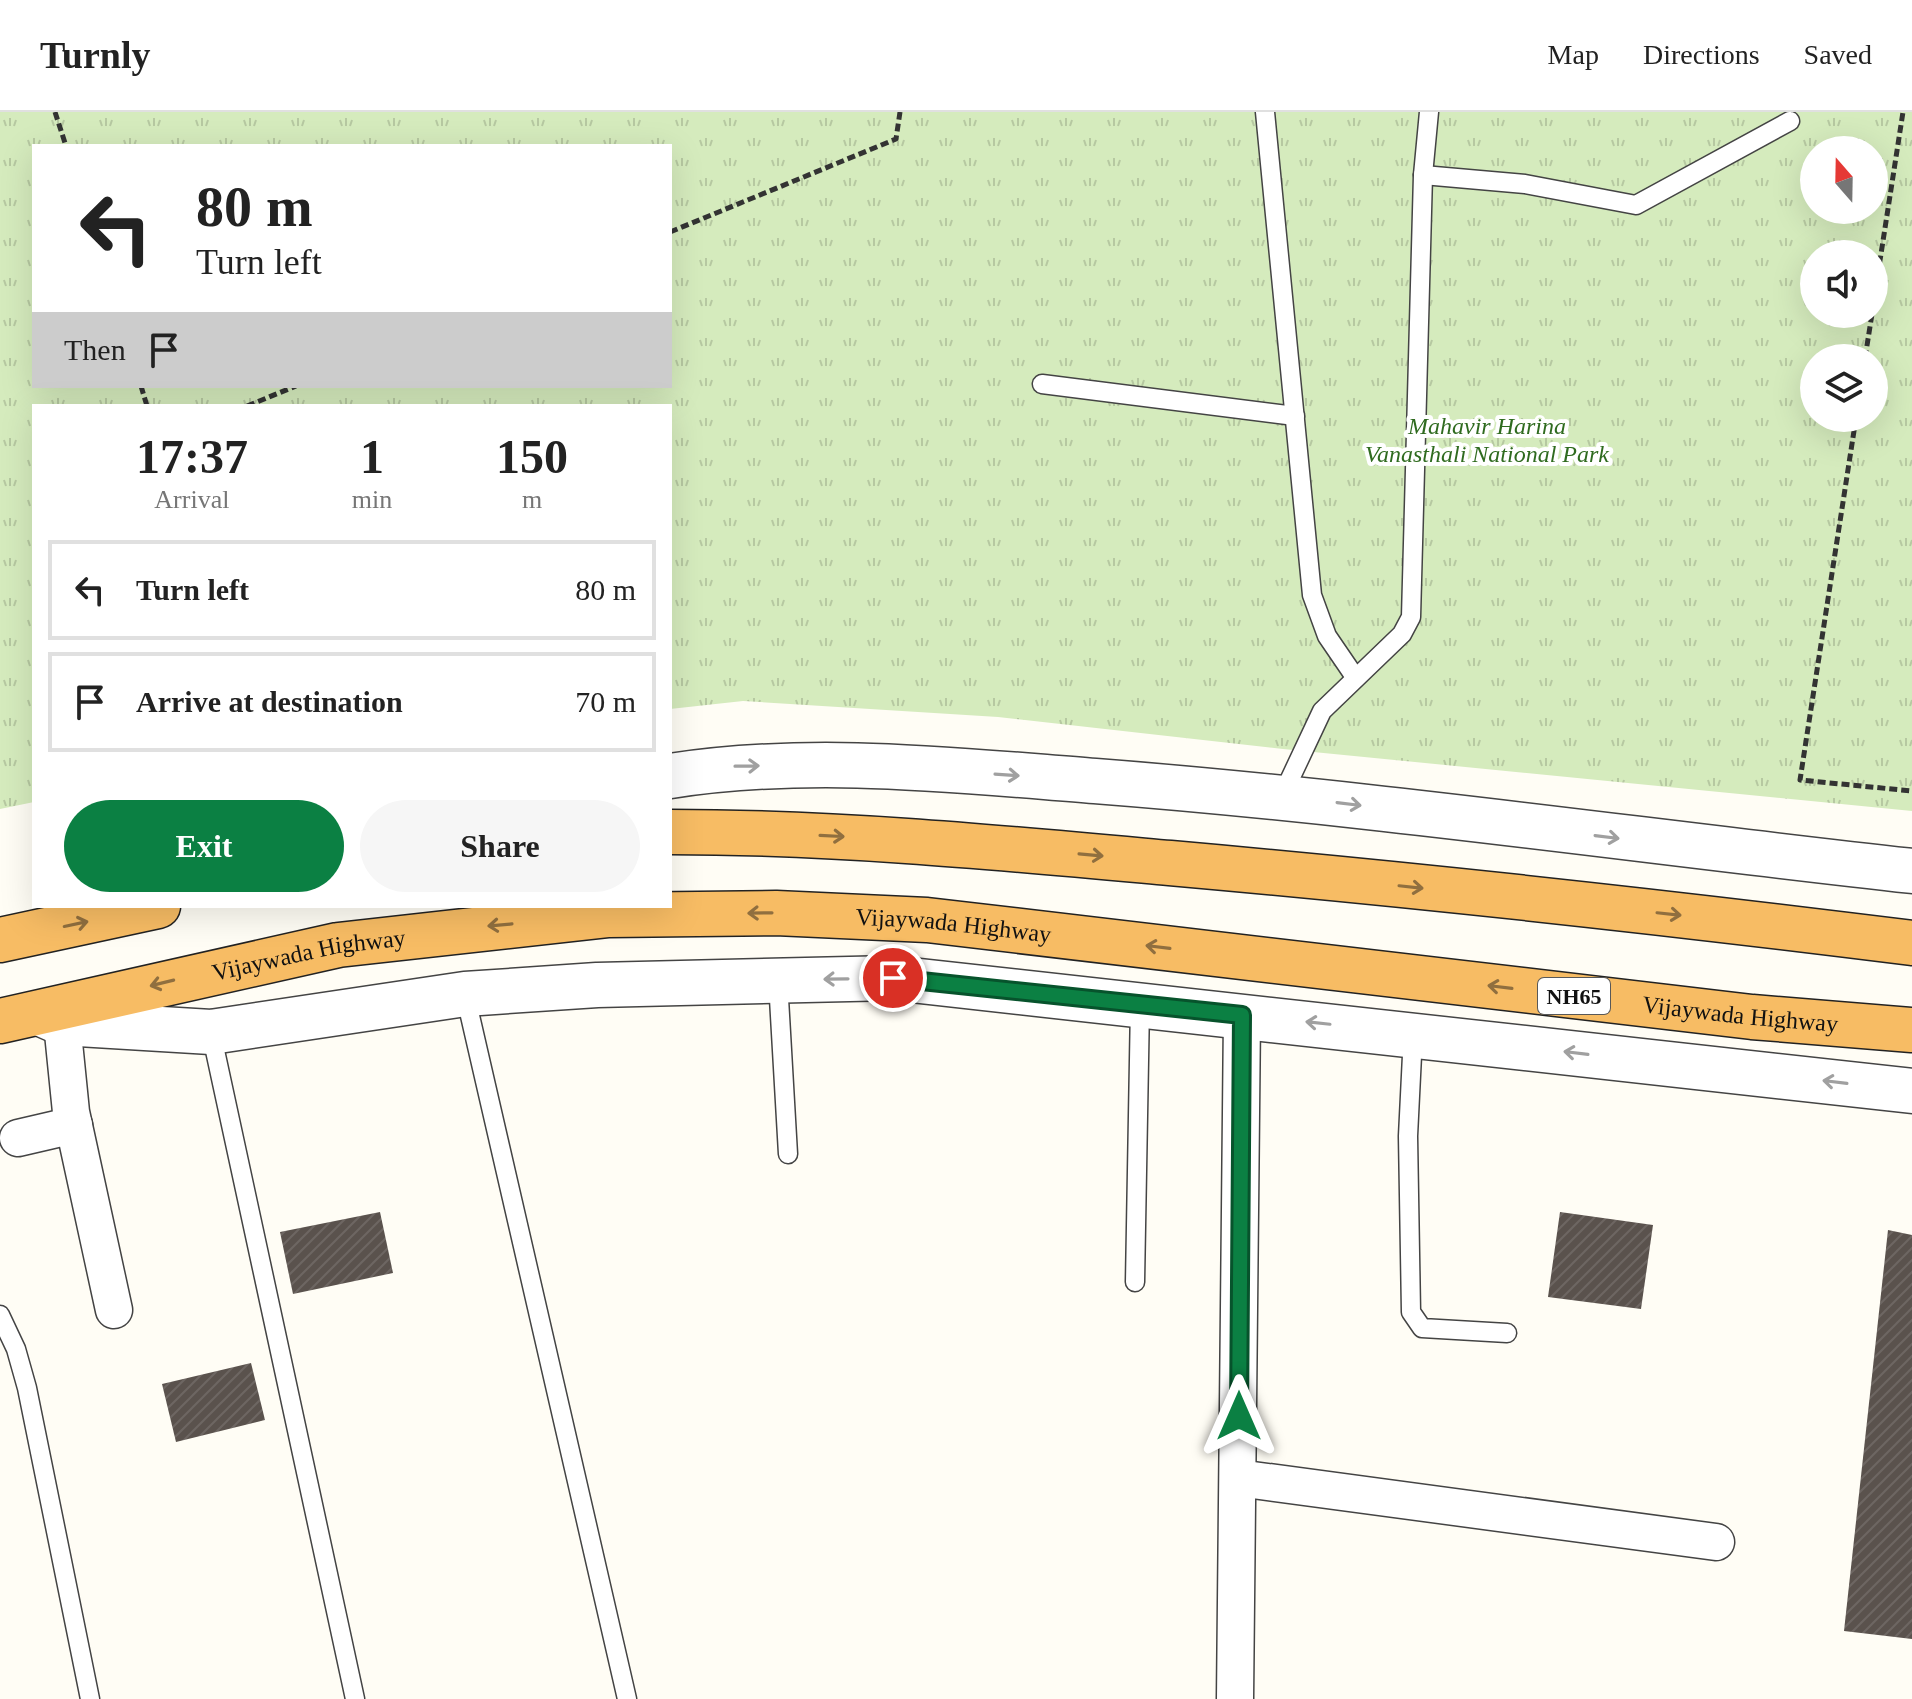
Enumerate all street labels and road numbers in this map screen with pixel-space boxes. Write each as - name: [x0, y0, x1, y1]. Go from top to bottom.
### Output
- street label: Vijaywada Highway: [855, 904, 1053, 948]
- street label: Vijaywada Highway: [210, 925, 407, 986]
- road number: NH65: [1538, 978, 1610, 1014]
- street label: Vijaywada Highway: [1641, 991, 1839, 1037]

